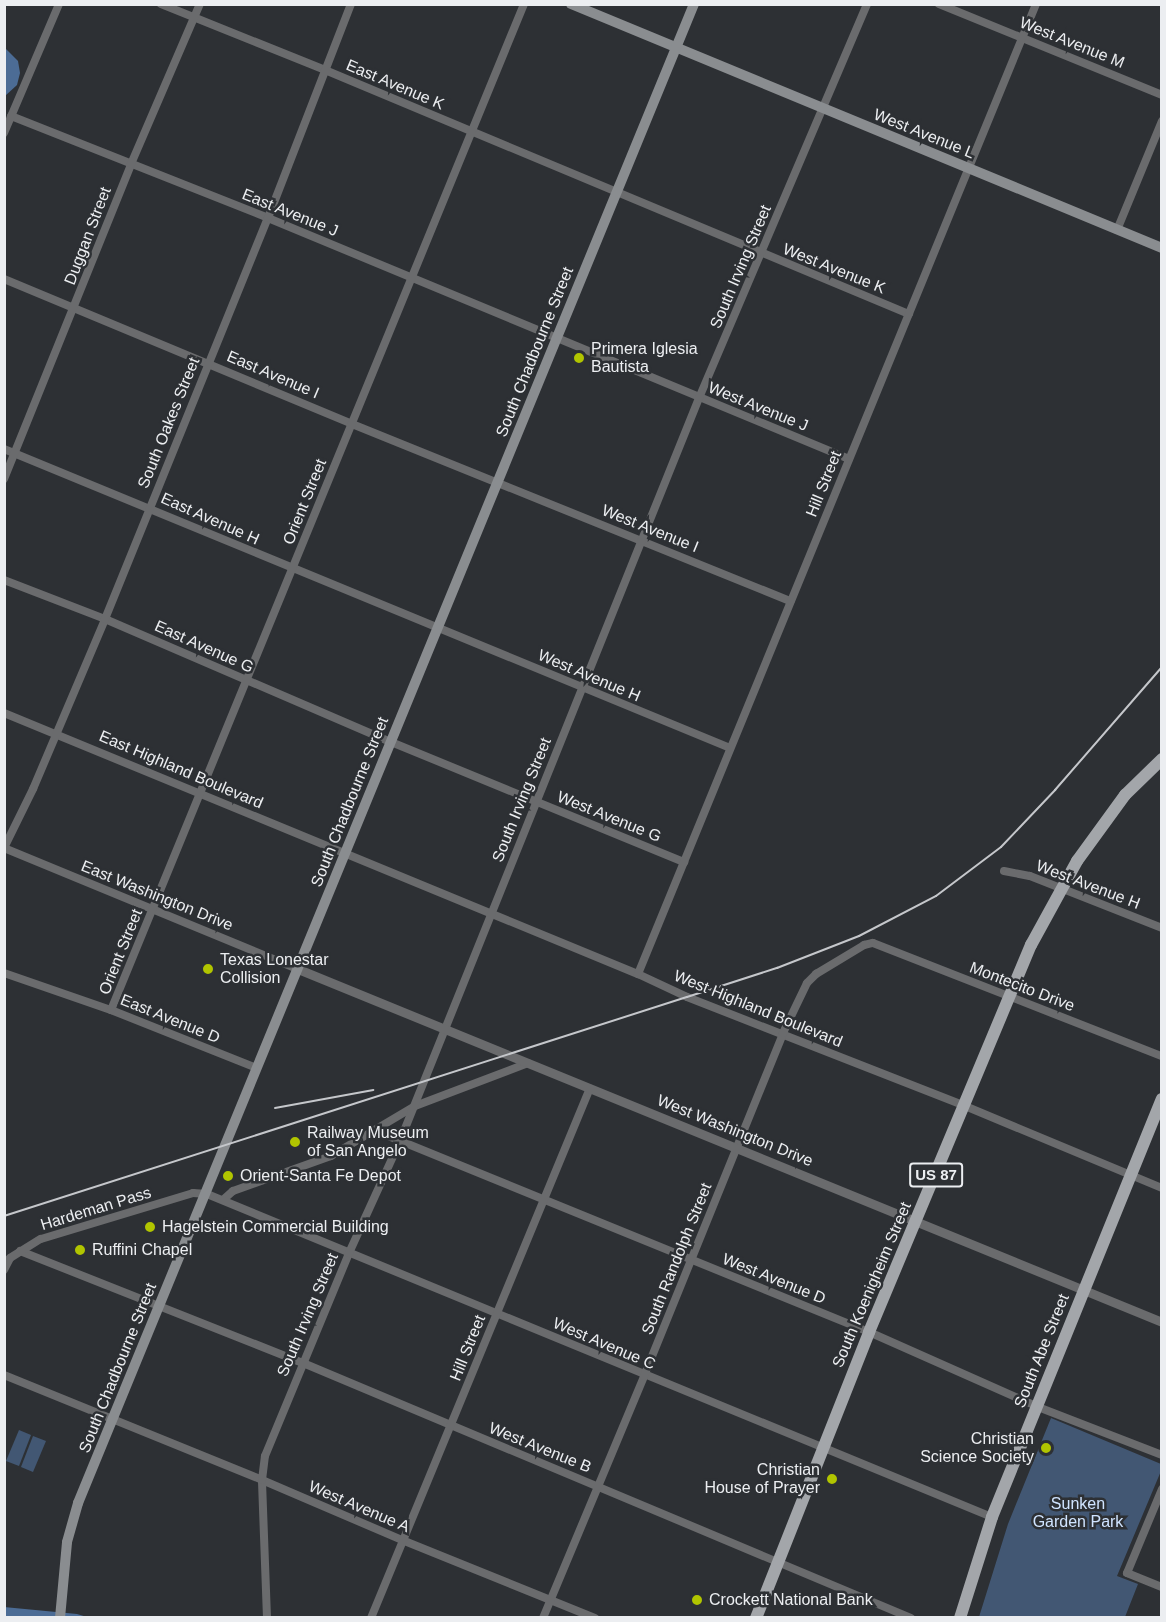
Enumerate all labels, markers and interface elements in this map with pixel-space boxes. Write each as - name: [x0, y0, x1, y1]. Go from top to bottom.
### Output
- street label: West Avenue M: [1016, 13, 1128, 73]
- street label: East Avenue K: [343, 56, 447, 114]
- street label: West Avenue L: [870, 105, 978, 163]
- street label: Duggan Street: [61, 184, 115, 288]
- street label: East Avenue J: [239, 185, 341, 241]
- street label: South Irving Street: [706, 202, 776, 332]
- street label: West Avenue K: [780, 240, 888, 298]
- street label: South Chadbourne Street: [492, 264, 578, 440]
- place label: Primera Iglesia Bautista: [591, 339, 698, 377]
- street label: East Avenue I: [224, 347, 322, 403]
- marker: Primera Iglesia Bautista: [572, 351, 586, 365]
- street label: South Oakes Street: [134, 355, 204, 491]
- street label: West Avenue J: [705, 378, 811, 436]
- street label: Hill Street: [802, 448, 846, 520]
- street label: Orient Street: [279, 456, 331, 548]
- street label: East Avenue H: [157, 489, 263, 549]
- street label: West Avenue I: [598, 501, 702, 557]
- street label: East Avenue G: [151, 616, 257, 678]
- street label: West Avenue H: [534, 646, 644, 706]
- street label: South Chadbourne Street: [307, 714, 393, 890]
- street label: East Highland Boulevard: [96, 727, 266, 813]
- street label: South Irving Street: [488, 735, 556, 865]
- street label: West Avenue G: [554, 787, 664, 847]
- street label: West Avenue H: [1033, 856, 1143, 914]
- street label: East Washington Drive: [78, 857, 236, 935]
- street label: Orient Street: [95, 906, 147, 998]
- place label: Texas Lonestar Collision: [220, 950, 329, 988]
- street label: Montecito Drive: [967, 958, 1077, 1016]
- marker: Texas Lonestar Collision: [201, 962, 215, 976]
- street label: West Highland Boulevard: [671, 966, 845, 1052]
- street label: East Avenue D: [117, 990, 223, 1048]
- street label: West Washington Drive: [654, 1091, 816, 1171]
- place label: Railway Museum of San Angelo: [307, 1123, 429, 1161]
- marker: Railway Museum of San Angelo: [288, 1135, 302, 1149]
- road number: US 87: [909, 1163, 963, 1187]
- place label: Orient-Santa Fe Depot: [240, 1166, 401, 1186]
- marker: Orient-Santa Fe Depot: [221, 1169, 235, 1183]
- street label: South Randolph Street: [638, 1180, 716, 1338]
- street label: Hardeman Pass: [38, 1183, 154, 1235]
- street label: South Koenigheim Street: [828, 1199, 916, 1371]
- place label: Hagelstein Commercial Building: [162, 1217, 389, 1237]
- marker: Hagelstein Commercial Building: [143, 1220, 157, 1234]
- place label: Ruffini Chapel: [92, 1240, 192, 1260]
- marker: Ruffini Chapel: [73, 1243, 87, 1257]
- street label: West Avenue D: [719, 1249, 829, 1309]
- street label: South Irving Street: [273, 1250, 343, 1380]
- street label: South Chadbourne Street: [75, 1280, 161, 1456]
- street label: South Abe Street: [1010, 1291, 1074, 1411]
- street label: Hill Street: [446, 1312, 490, 1384]
- street label: West Avenue C: [549, 1314, 659, 1374]
- street label: West Avenue B: [486, 1419, 594, 1477]
- place label: Christian Science Society: [920, 1429, 1034, 1467]
- marker: Christian Science Society: [1039, 1441, 1053, 1455]
- place label: Christian House of Prayer: [704, 1460, 820, 1498]
- marker: Christian House of Prayer: [825, 1472, 839, 1486]
- street label: West Avenue A: [305, 1477, 413, 1537]
- park label: Sunken Garden Park: [1033, 1494, 1123, 1532]
- place label: Crockett National Bank: [709, 1590, 873, 1610]
- marker: Crockett National Bank: [690, 1593, 704, 1607]

